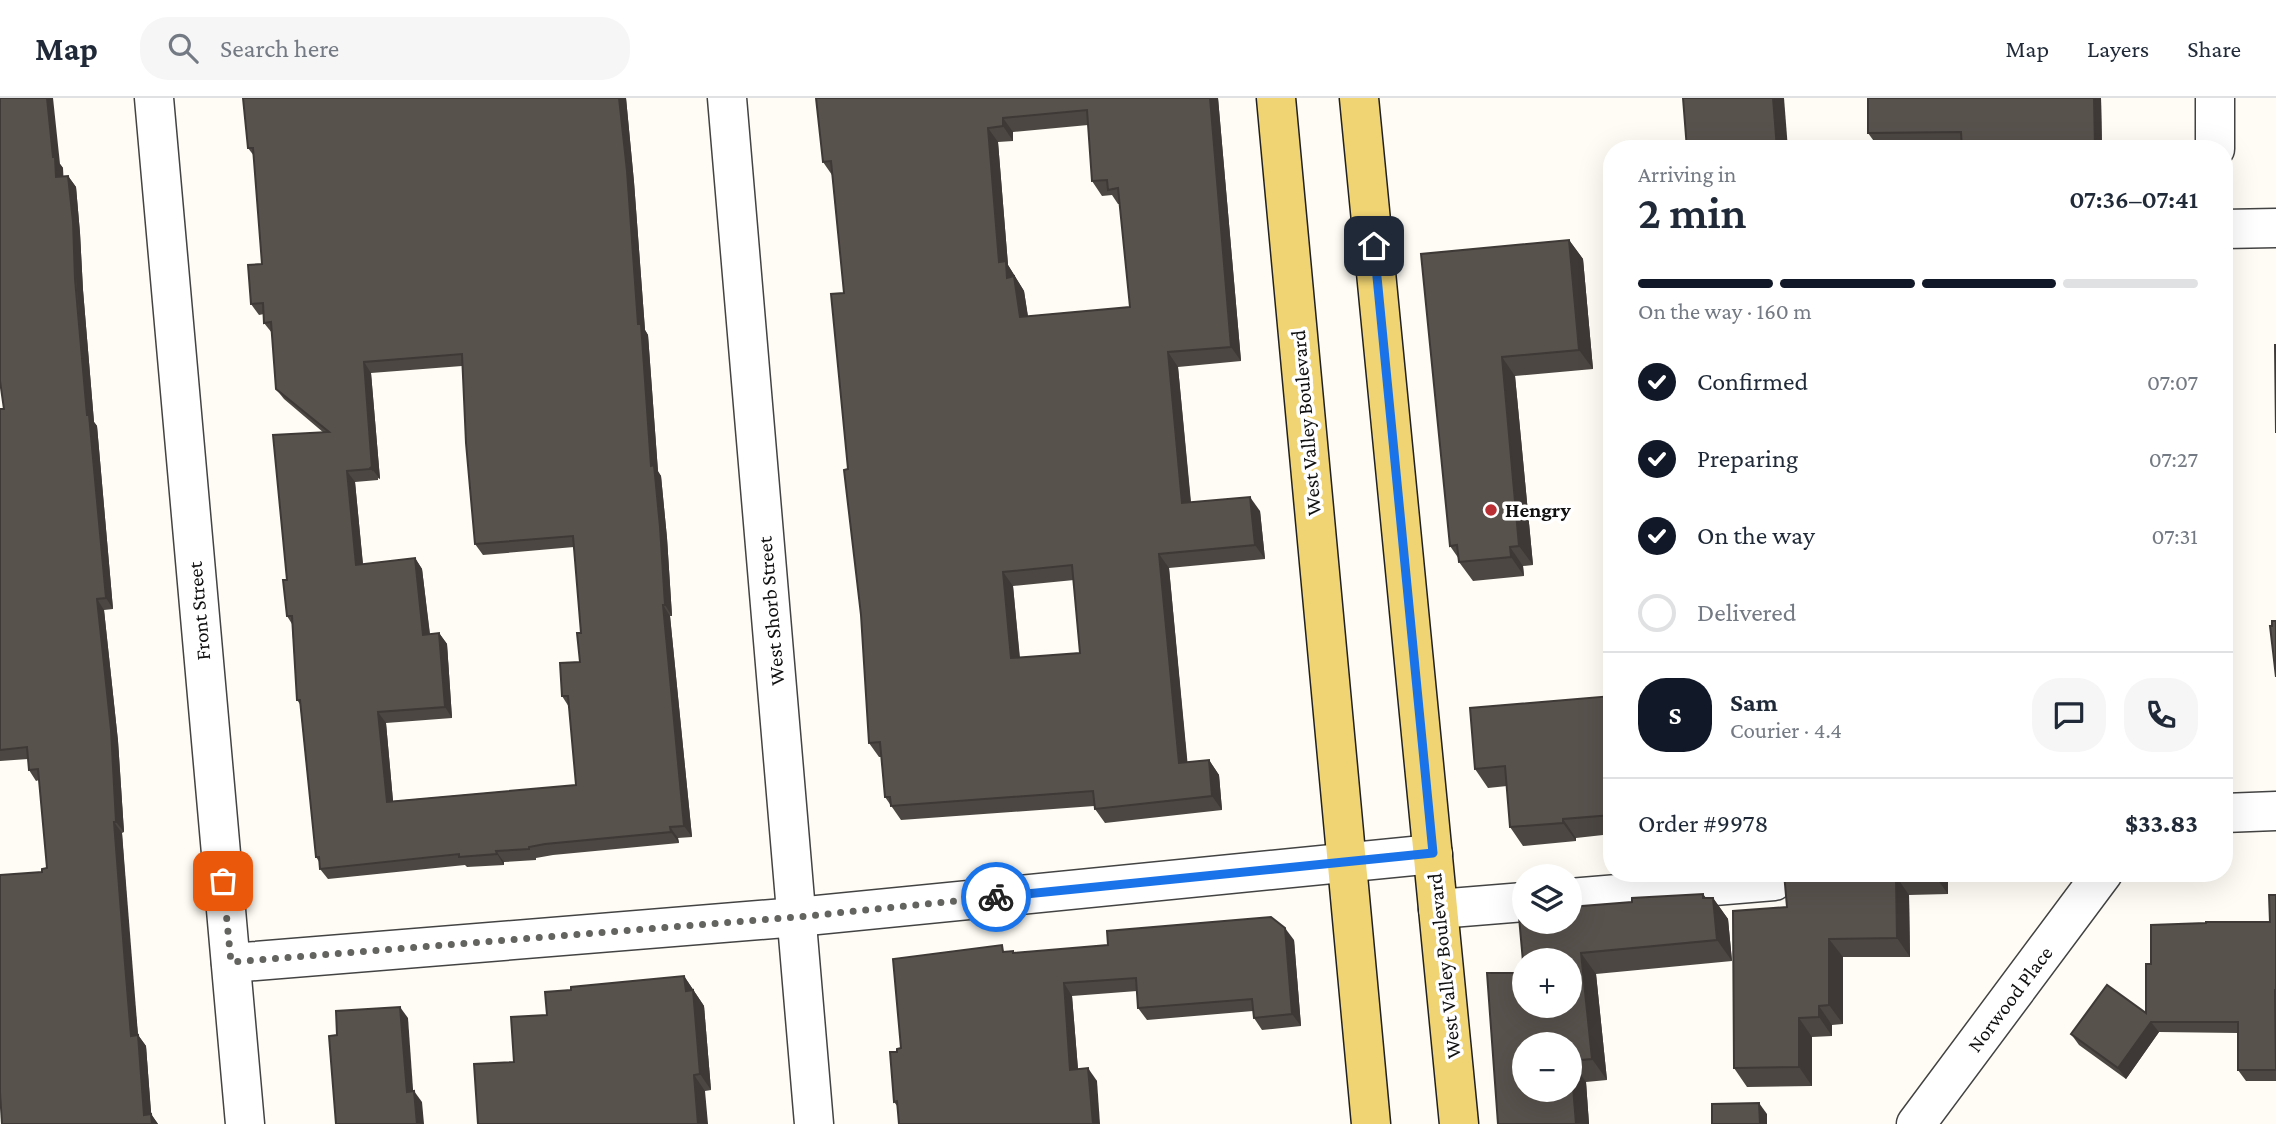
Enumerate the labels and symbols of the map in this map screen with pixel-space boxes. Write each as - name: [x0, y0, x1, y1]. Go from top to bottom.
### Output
- pin: [1344, 216, 1404, 276]
- street label: West Valley Boulevard: [1286, 329, 1326, 517]
- place label: Hengry: [1505, 498, 1571, 522]
- marker: Hengry: [1483, 502, 1499, 518]
- street label: West Shorb Street: [752, 534, 789, 687]
- street label: Front Street: [183, 560, 215, 661]
- pin: [193, 851, 253, 911]
- courier: [961, 862, 1031, 932]
- street label: West Valley Boulevard: [1422, 872, 1466, 1060]
- street label: Norwood Place: [1962, 941, 2058, 1057]

